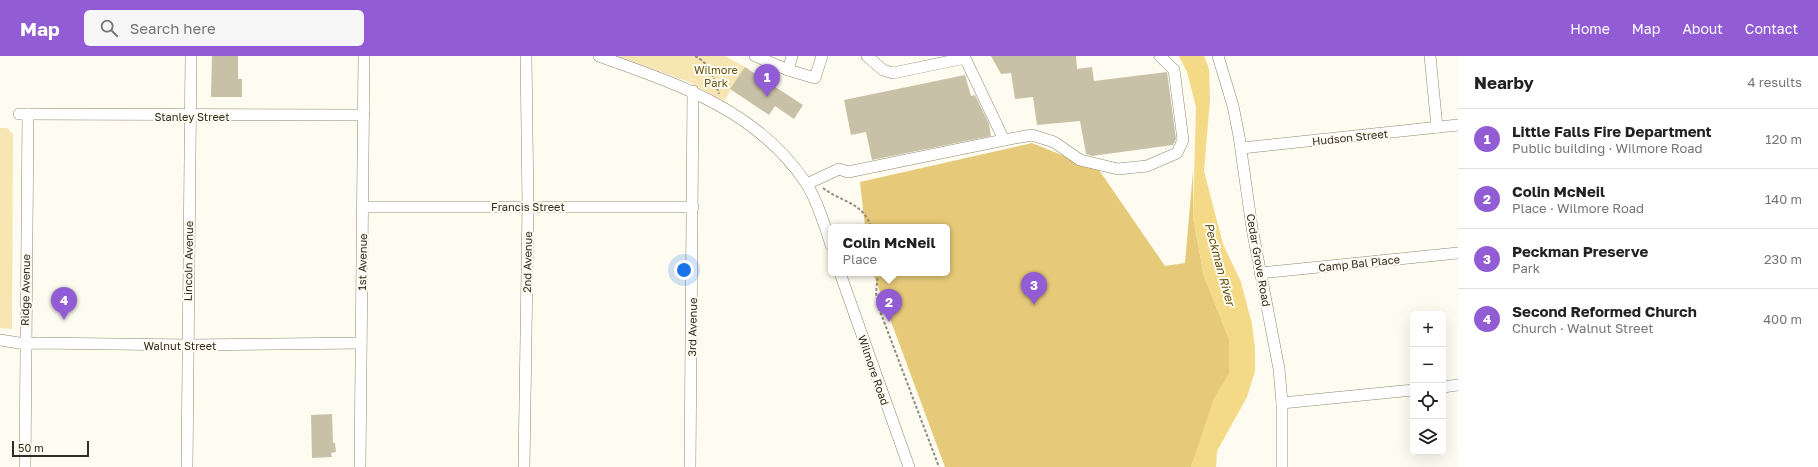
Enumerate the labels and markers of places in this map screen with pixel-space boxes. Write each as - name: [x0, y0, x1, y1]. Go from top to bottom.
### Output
- pin: 1: [754, 64, 780, 97]
- pin: 3: [1021, 272, 1047, 305]
- pin: 4: [51, 287, 77, 320]
- pin: 2: [876, 289, 902, 322]

